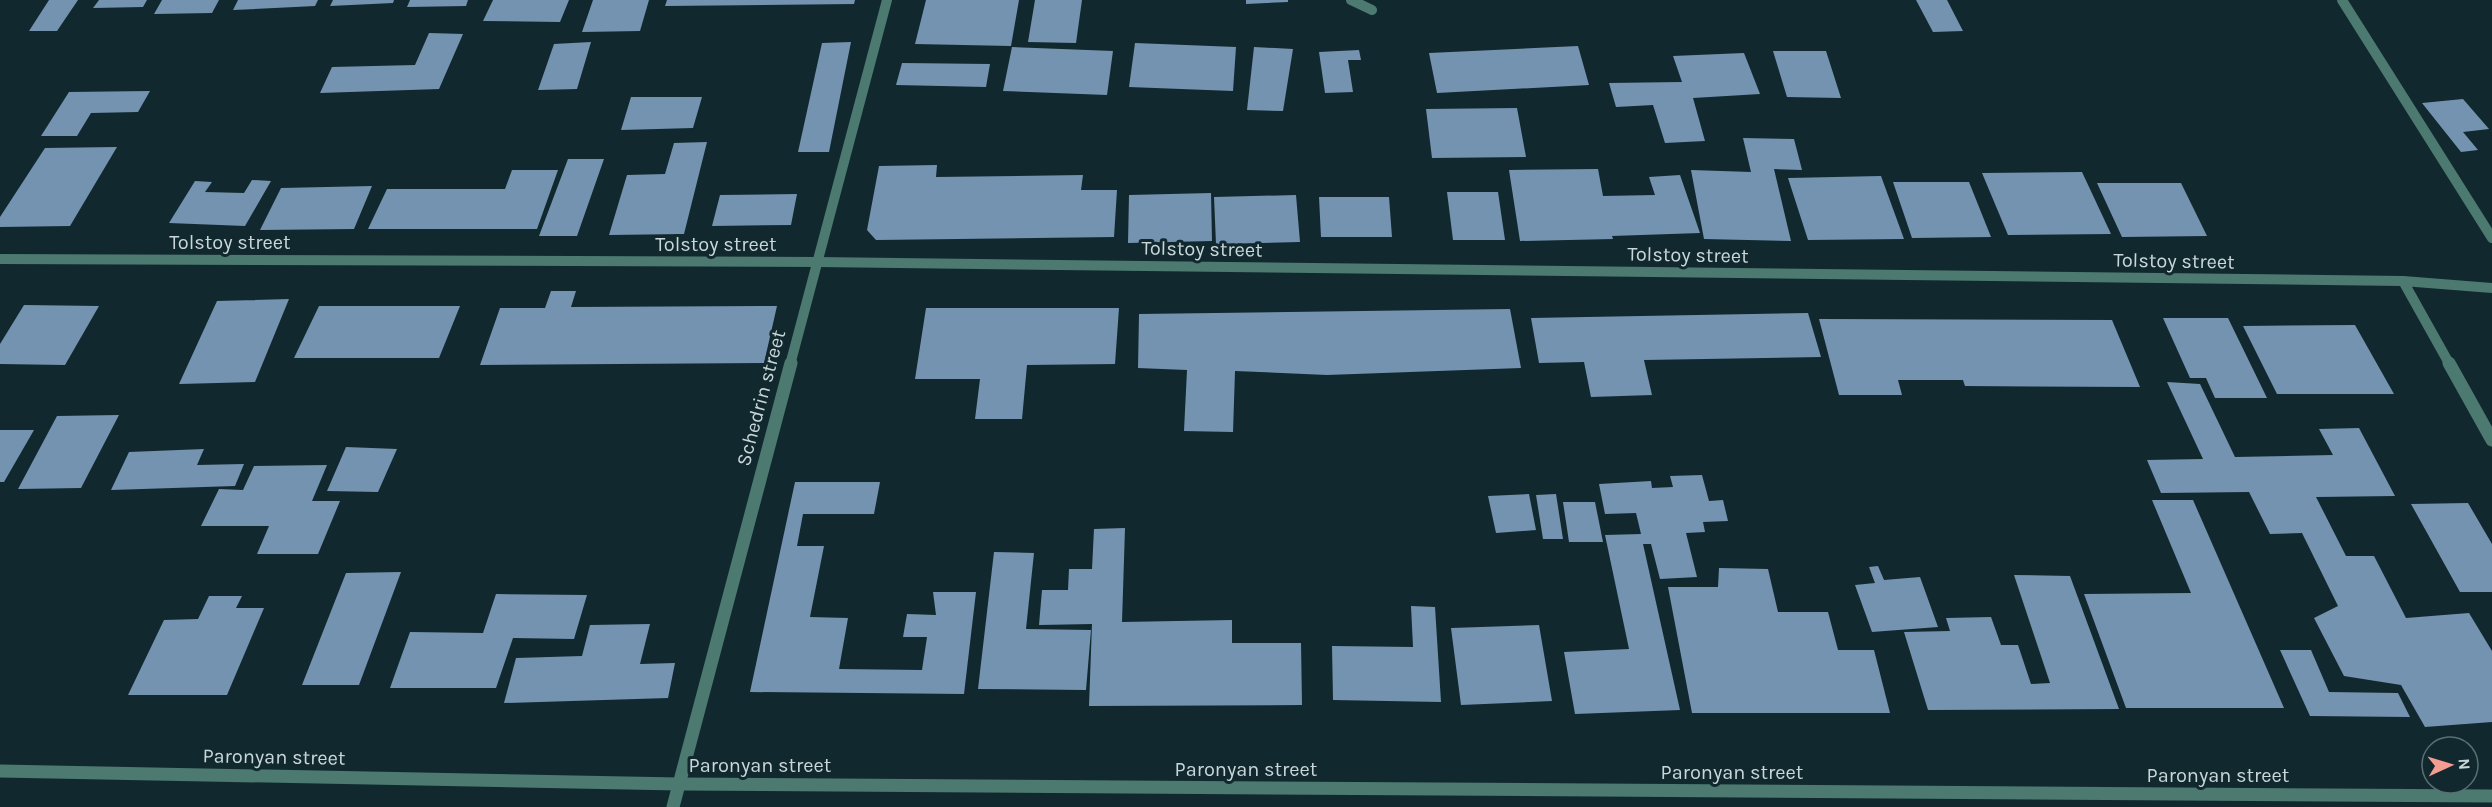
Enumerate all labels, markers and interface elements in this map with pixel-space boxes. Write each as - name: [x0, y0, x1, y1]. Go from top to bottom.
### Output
- street label: Tolstoy street: [169, 231, 291, 254]
- street label: Tolstoy street: [655, 233, 777, 256]
- street label: Tolstoy street: [1141, 236, 1263, 262]
- street label: Tolstoy street: [1627, 242, 1749, 268]
- street label: Tolstoy street: [2113, 248, 2235, 274]
- street label: Schedrin street: [732, 327, 790, 469]
- north arrow: [2420, 735, 2480, 795]
- street label: Paronyan street: [202, 744, 346, 770]
- street label: Paronyan street: [689, 754, 832, 777]
- street label: Paronyan street: [1175, 758, 1318, 781]
- text: N: [2455, 758, 2474, 770]
- street label: Paronyan street: [1661, 761, 1804, 784]
- street label: Paronyan street: [2147, 764, 2290, 787]

